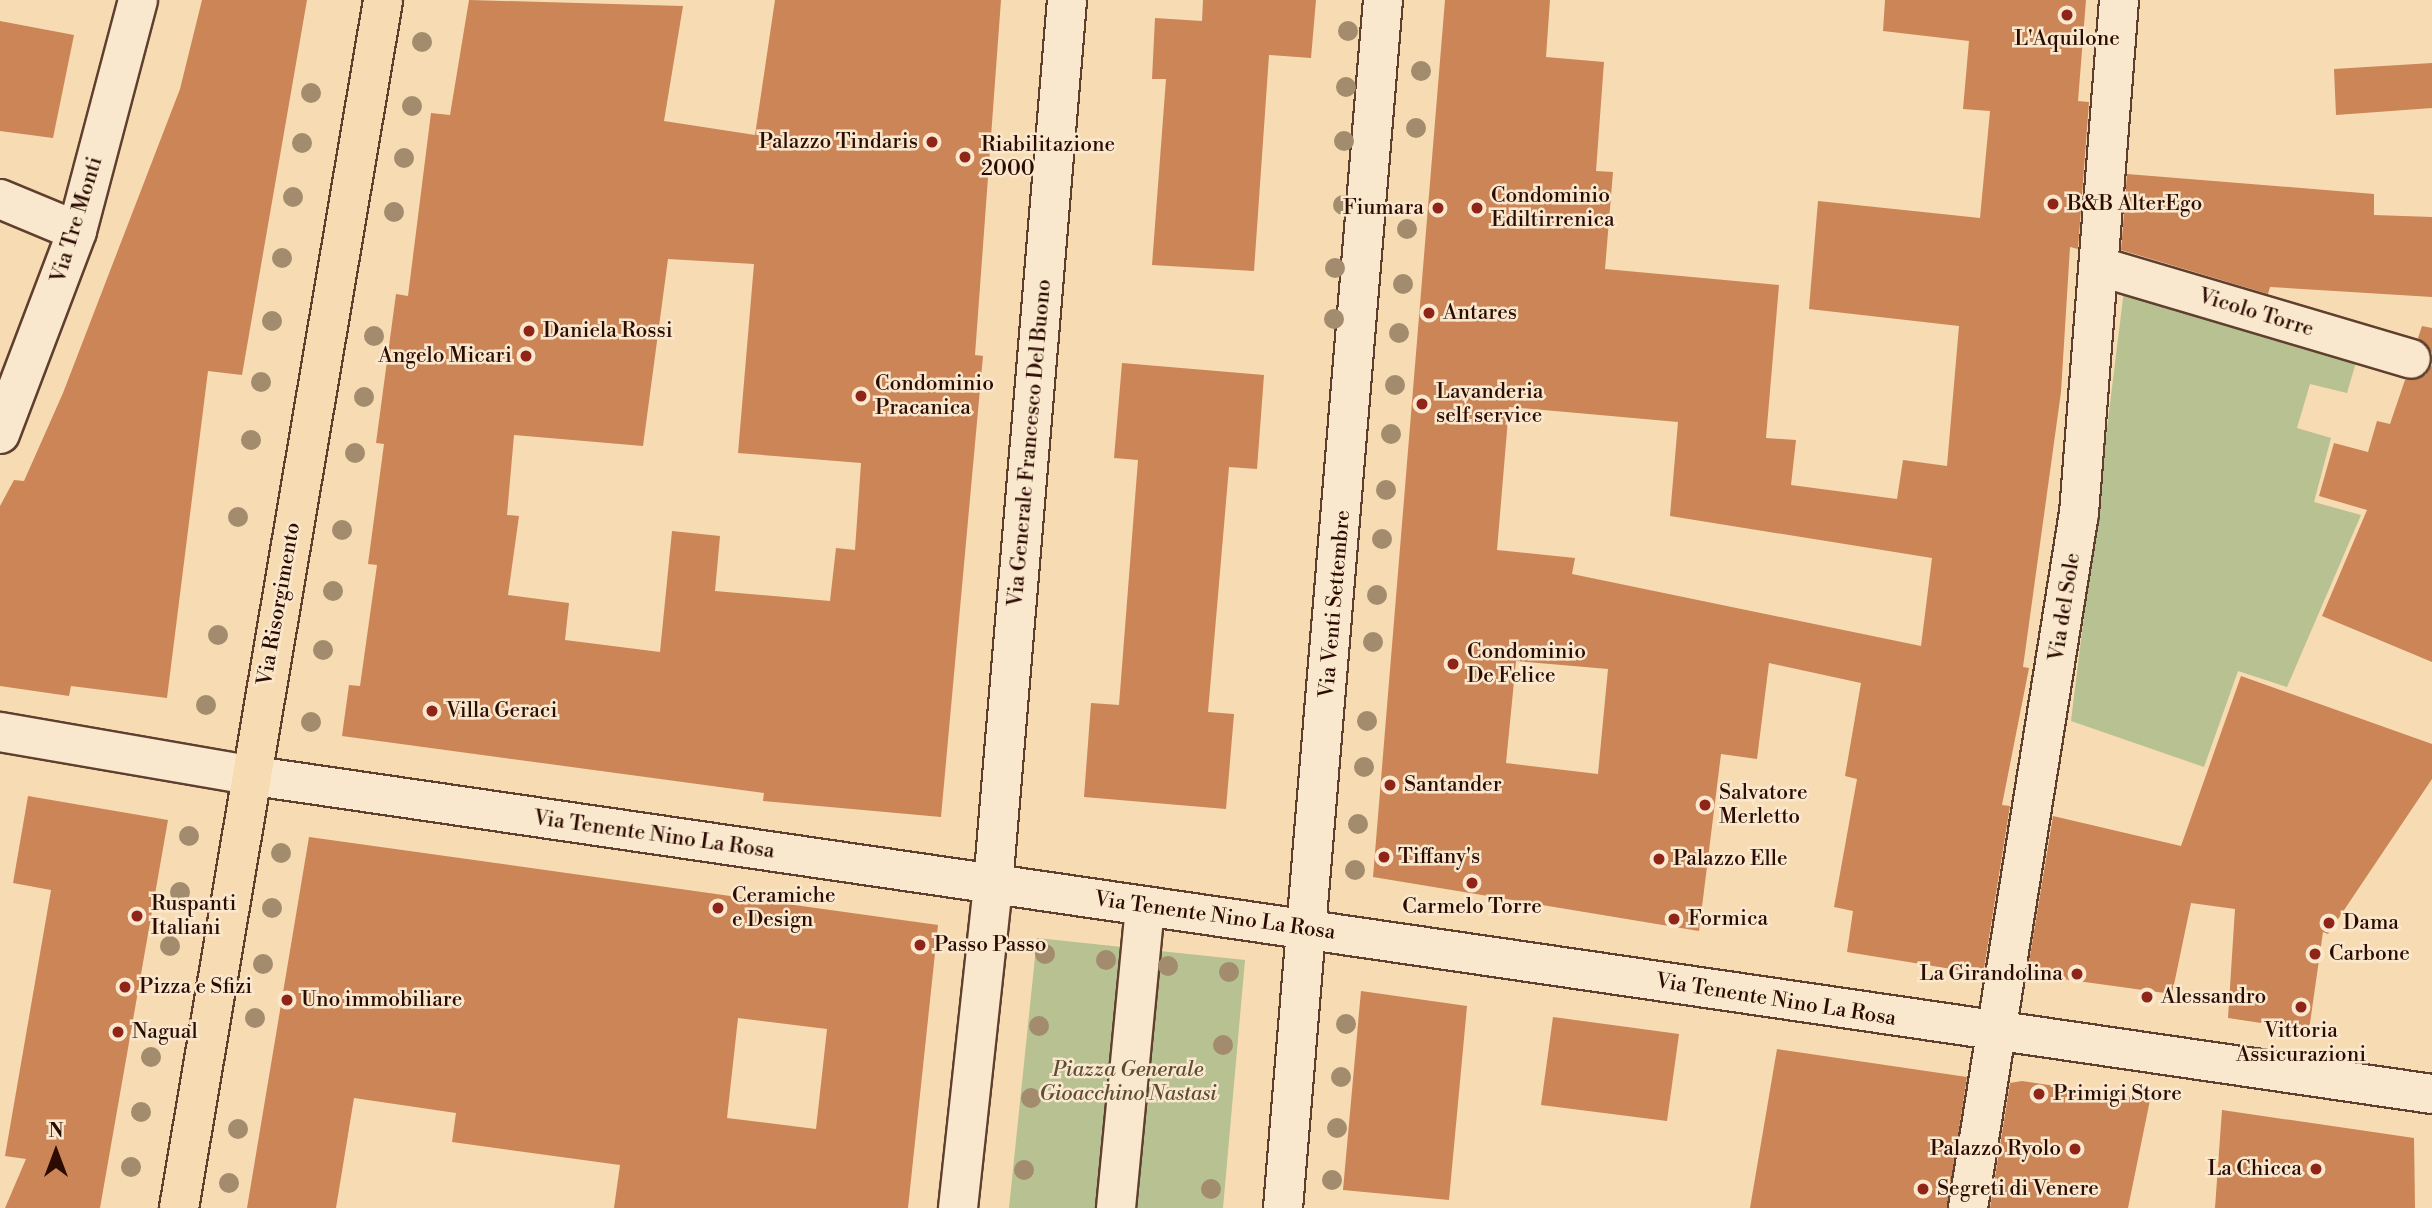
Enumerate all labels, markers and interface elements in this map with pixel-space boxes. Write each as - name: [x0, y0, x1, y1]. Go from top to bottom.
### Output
- marker: L'Aquilone: [2059, 7, 2075, 23]
- place label: L'Aquilone: [2014, 26, 2120, 52]
- place label: Palazzo Tindaris: [759, 129, 918, 155]
- place label: Riabilitazione 2000: [981, 132, 1115, 182]
- marker: Palazzo Tindaris: [924, 134, 940, 150]
- marker: Riabilitazione 2000: [955, 147, 975, 167]
- street label: Via Tre Monti: [46, 154, 108, 286]
- place label: Condominio Ediltirrenica: [1491, 183, 1615, 233]
- place label: B&B AlterEgo: [2067, 191, 2202, 217]
- place label: Fiumara: [1343, 195, 1424, 221]
- marker: B&B AlterEgo: [2045, 196, 2061, 212]
- marker: Fiumara: [1430, 200, 1446, 216]
- marker: Condominio Ediltirrenica: [1469, 200, 1485, 216]
- street label: Via Generale Francesco Del Buono: [1003, 278, 1057, 608]
- street label: Vicolo Torre: [2195, 284, 2317, 342]
- place label: Antares: [1443, 300, 1517, 326]
- marker: Antares: [1421, 305, 1437, 321]
- place label: Daniela Rossi: [543, 318, 673, 344]
- marker: Daniela Rossi: [521, 323, 537, 339]
- place label: Angelo Micari: [378, 343, 512, 369]
- marker: Angelo Micari: [518, 348, 534, 364]
- place label: Condominio Pracanica: [875, 371, 994, 421]
- place label: Lavanderia self service: [1436, 379, 1543, 429]
- marker: Condominio Pracanica: [853, 388, 869, 404]
- marker: Lavanderia self service: [1414, 396, 1430, 412]
- street label: Via Venti Settembre: [1314, 509, 1356, 699]
- street label: Via Risorgimento: [252, 520, 306, 688]
- street label: Via del Sole: [2044, 551, 2086, 663]
- place label: Condominio De Felice: [1467, 639, 1586, 689]
- marker: Condominio De Felice: [1445, 656, 1461, 672]
- place label: Villa Geraci: [446, 698, 557, 724]
- marker: Villa Geraci: [424, 703, 440, 719]
- place label: Santander: [1404, 772, 1502, 798]
- marker: Santander: [1382, 777, 1398, 793]
- place label: Salvatore Merletto: [1719, 780, 1808, 830]
- marker: Salvatore Merletto: [1697, 797, 1713, 813]
- street label: Via Tenente Nino La Rosa: [532, 806, 776, 864]
- place label: Tiffany's: [1398, 844, 1480, 870]
- place label: Palazzo Elle: [1673, 846, 1788, 872]
- marker: Tiffany's: [1376, 849, 1392, 865]
- marker: Palazzo Elle: [1651, 851, 1667, 867]
- marker: Carmelo Torre: [1464, 875, 1480, 891]
- place label: Ceramiche e Design: [732, 883, 836, 933]
- street label: Via Tenente Nino La Rosa: [1093, 887, 1337, 945]
- place label: Ruspanti Italiani: [151, 891, 236, 941]
- place label: Carmelo Torre: [1402, 894, 1542, 920]
- marker: Ceramiche e Design: [710, 900, 726, 916]
- place label: Formica: [1688, 906, 1768, 932]
- marker: Ruspanti Italiani: [129, 908, 145, 924]
- place label: Dama: [2343, 910, 2399, 936]
- marker: Formica: [1666, 911, 1682, 927]
- marker: Dama: [2321, 915, 2337, 931]
- place label: Passo Passo: [934, 932, 1047, 958]
- marker: Passo Passo: [912, 937, 928, 953]
- place label: Carbone: [2329, 941, 2410, 967]
- marker: Carbone: [2307, 946, 2323, 962]
- place label: La Girandolina: [1920, 961, 2063, 987]
- marker: La Girandolina: [2069, 966, 2085, 982]
- street label: Via Tenente Nino La Rosa: [1654, 969, 1898, 1031]
- place label: Pizza e Sfizi: [139, 974, 252, 1000]
- marker: Pizza e Sfizi: [117, 979, 133, 995]
- place label: Alessandro: [2161, 984, 2266, 1010]
- place label: Uno immobiliare: [301, 987, 462, 1013]
- marker: Alessandro: [2139, 989, 2155, 1005]
- marker: Uno immobiliare: [279, 992, 295, 1008]
- marker: Vittoria Assicurazioni: [2293, 999, 2309, 1015]
- place label: Vittoria Assicurazioni: [2236, 1018, 2366, 1068]
- place label: Nagual: [132, 1019, 198, 1045]
- marker: Nagual: [110, 1024, 126, 1040]
- park label: Piazza Generale Gioacchino Nastasi: [1039, 1057, 1217, 1107]
- place label: Primigi Store: [2053, 1081, 2182, 1107]
- marker: Primigi Store: [2031, 1086, 2047, 1102]
- north arrow: [21, 1117, 91, 1187]
- text: N: [48, 1119, 64, 1143]
- place label: Palazzo Ryolo: [1930, 1136, 2061, 1162]
- marker: Palazzo Ryolo: [2067, 1141, 2083, 1157]
- place label: La Chicca: [2207, 1156, 2302, 1182]
- marker: La Chicca: [2308, 1161, 2324, 1177]
- place label: Segreti di Venere: [1937, 1176, 2099, 1202]
- marker: Segreti di Venere: [1915, 1181, 1931, 1197]

